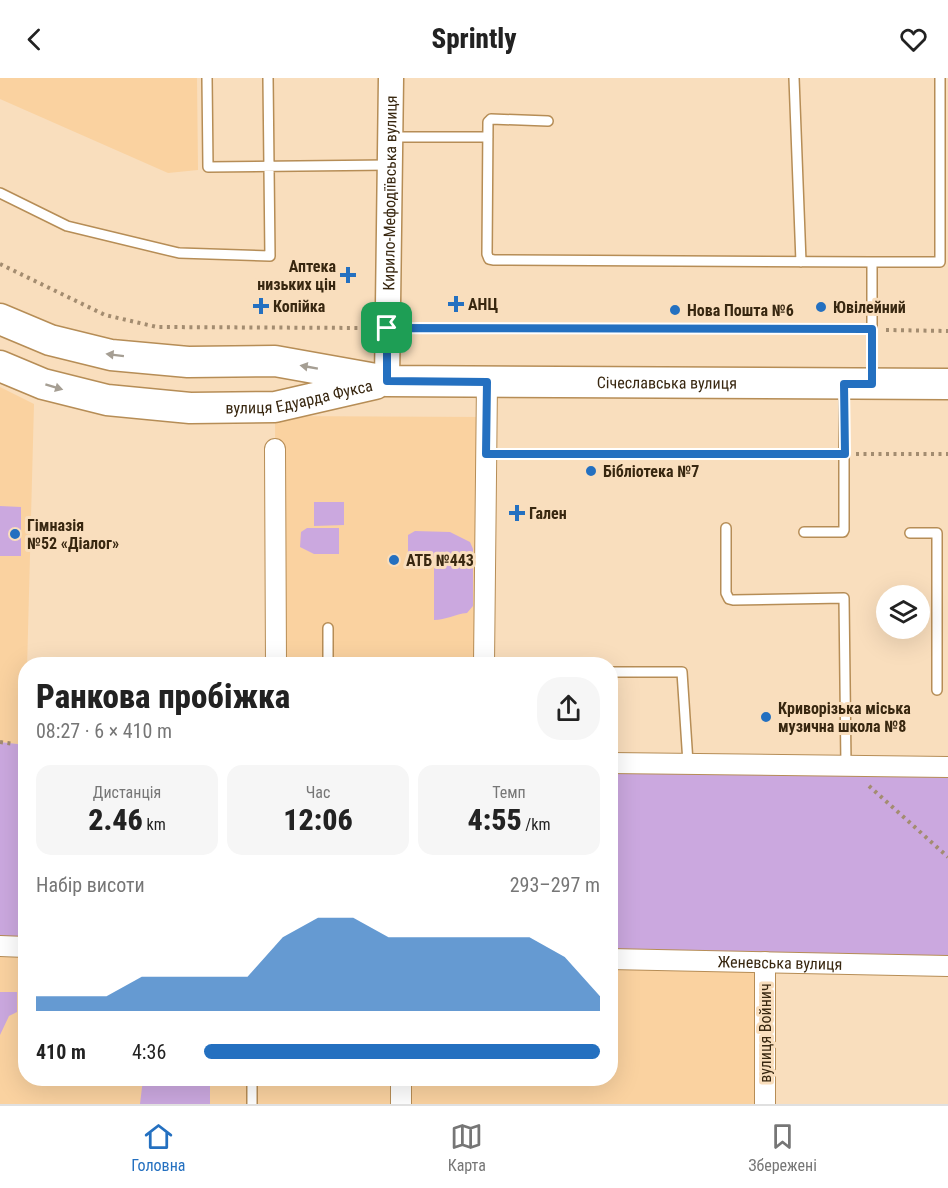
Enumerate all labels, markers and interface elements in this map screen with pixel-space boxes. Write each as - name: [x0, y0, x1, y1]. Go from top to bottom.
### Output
- icon: back: [18, 23, 51, 56]
- text: Sprintly: [431, 23, 517, 55]
- icon: heart: [897, 23, 930, 56]
- street label: Кирило-Мефодіївська вулиця: [379, 95, 401, 291]
- place label: Аптека низьких цін: [257, 257, 336, 294]
- marker: Аптека низьких цін: [341, 268, 355, 282]
- place label: АНЦ: [468, 295, 498, 314]
- place label: Копійка: [273, 297, 326, 316]
- marker: АНЦ: [449, 297, 463, 311]
- place label: Ювілейний: [833, 298, 906, 317]
- marker: Копійка: [254, 299, 268, 313]
- marker: Ювілейний: [814, 300, 828, 314]
- place label: Нова Пошта №6: [687, 301, 794, 320]
- pin: [361, 302, 412, 353]
- marker: Нова Пошта №6: [668, 303, 682, 317]
- icon: arrive: [370, 311, 403, 344]
- one-way arrow: [105, 350, 124, 359]
- one-way arrow: [299, 363, 318, 372]
- street label: Січеславська вулиця: [597, 373, 737, 393]
- street label: вулиця Едуарда Фукса: [225, 376, 374, 418]
- one-way arrow: [45, 383, 63, 392]
- place label: Бібліотека №7: [603, 462, 699, 481]
- marker: Бібліотека №7: [584, 464, 598, 478]
- place label: Гален: [529, 504, 567, 523]
- marker: Гален: [510, 506, 524, 520]
- place label: Гімназія №52 «Діалог»: [27, 516, 119, 553]
- marker: Гімназія №52 «Діалог»: [8, 527, 22, 541]
- place label: АТБ №443: [406, 551, 474, 570]
- marker: АТБ №443: [387, 553, 401, 567]
- map controls: [876, 585, 930, 639]
- button: layers: [876, 585, 930, 639]
- text: Ранкова пробіжка: [36, 677, 290, 716]
- button: share: [537, 677, 600, 740]
- place label: Криворізька міська музична школа №8: [778, 699, 911, 736]
- marker: Криворізька міська музична школа №8: [759, 710, 773, 724]
- text: 08:27 · 6 × 410 m: [36, 719, 172, 743]
- text: Дистанція: [93, 783, 161, 802]
- text: Час: [306, 783, 330, 802]
- text: Темп: [492, 783, 526, 802]
- text: 2.46: [88, 802, 143, 837]
- text: 12:06: [283, 802, 353, 837]
- text: 4:55: [467, 802, 522, 837]
- text: km: [143, 815, 166, 834]
- text: /km: [522, 815, 551, 834]
- text: Набір висоти: [36, 873, 145, 897]
- text: 293–297 m: [510, 873, 600, 897]
- street label: Женевська вулиця: [717, 952, 842, 974]
- street label: вулиця Войнич: [756, 983, 775, 1083]
- text: 410 m: [36, 1040, 86, 1064]
- text: 4:36: [132, 1040, 166, 1064]
- tab: Головна: [131, 1120, 185, 1175]
- tab: Карта: [448, 1120, 486, 1175]
- tab: Збережені: [748, 1120, 817, 1175]

